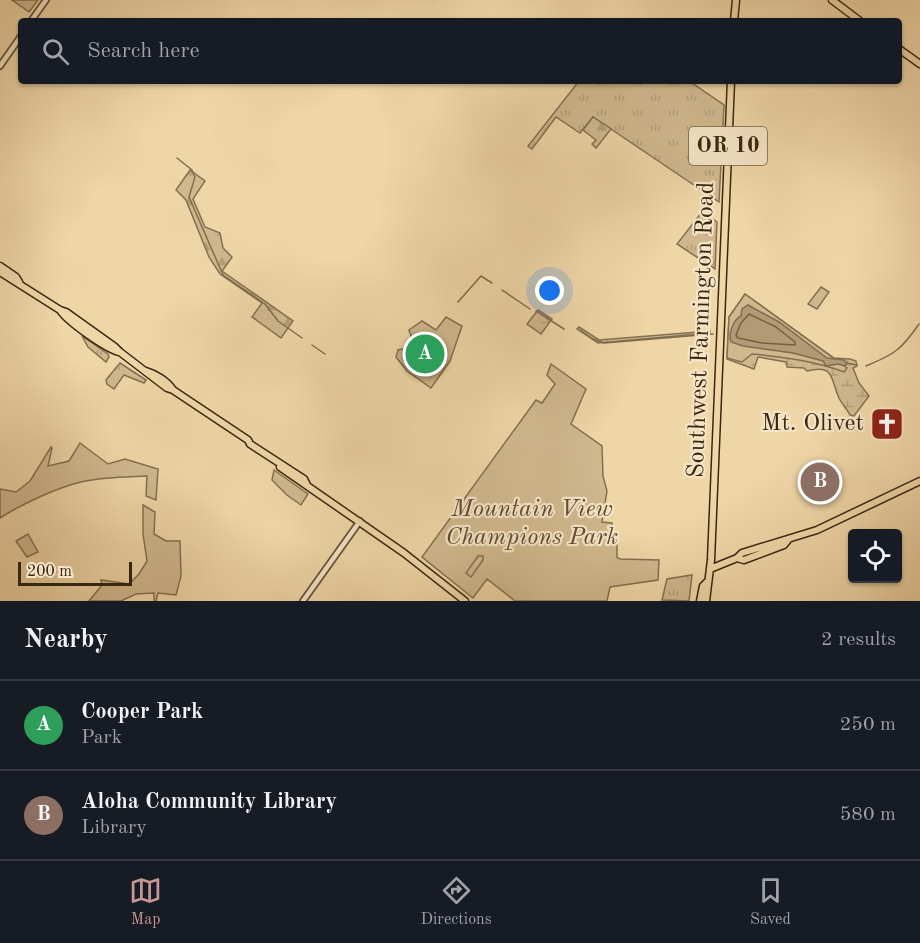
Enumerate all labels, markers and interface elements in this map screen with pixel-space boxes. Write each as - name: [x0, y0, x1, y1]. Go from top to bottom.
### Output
- search box: [18, 18, 902, 84]
- icon: search: [39, 35, 72, 68]
- text: Search here: [87, 40, 200, 62]
- road number: OR 10: [689, 127, 767, 165]
- street label: Southwest Farmington Road: [685, 181, 719, 479]
- your location: [535, 276, 564, 305]
- pin: A: [406, 332, 444, 376]
- church icon: Mt. Olivet: [869, 406, 905, 442]
- place label: Mt. Olivet: [761, 412, 864, 436]
- pin: B: [800, 460, 840, 504]
- park label: Mountain View Champions Park: [446, 498, 618, 550]
- map controls: [848, 529, 902, 583]
- button: locate: [848, 529, 902, 583]
- scale bar: [18, 559, 132, 586]
- text: 200 m: [27, 564, 72, 580]
- text: Nearby: [24, 627, 108, 653]
- text: 2 results: [821, 630, 896, 650]
- text: Cooper Park: [81, 701, 203, 723]
- text: A: [36, 715, 51, 735]
- text: 250 m: [840, 715, 896, 735]
- text: Park: [81, 728, 122, 748]
- text: Aloha Community Library: [81, 791, 337, 813]
- text: B: [36, 805, 51, 825]
- text: 580 m: [840, 805, 896, 825]
- text: Library: [81, 818, 147, 838]
- tab: Map: [129, 874, 162, 930]
- tab: Directions: [421, 874, 492, 930]
- tab: Saved: [750, 874, 791, 930]

